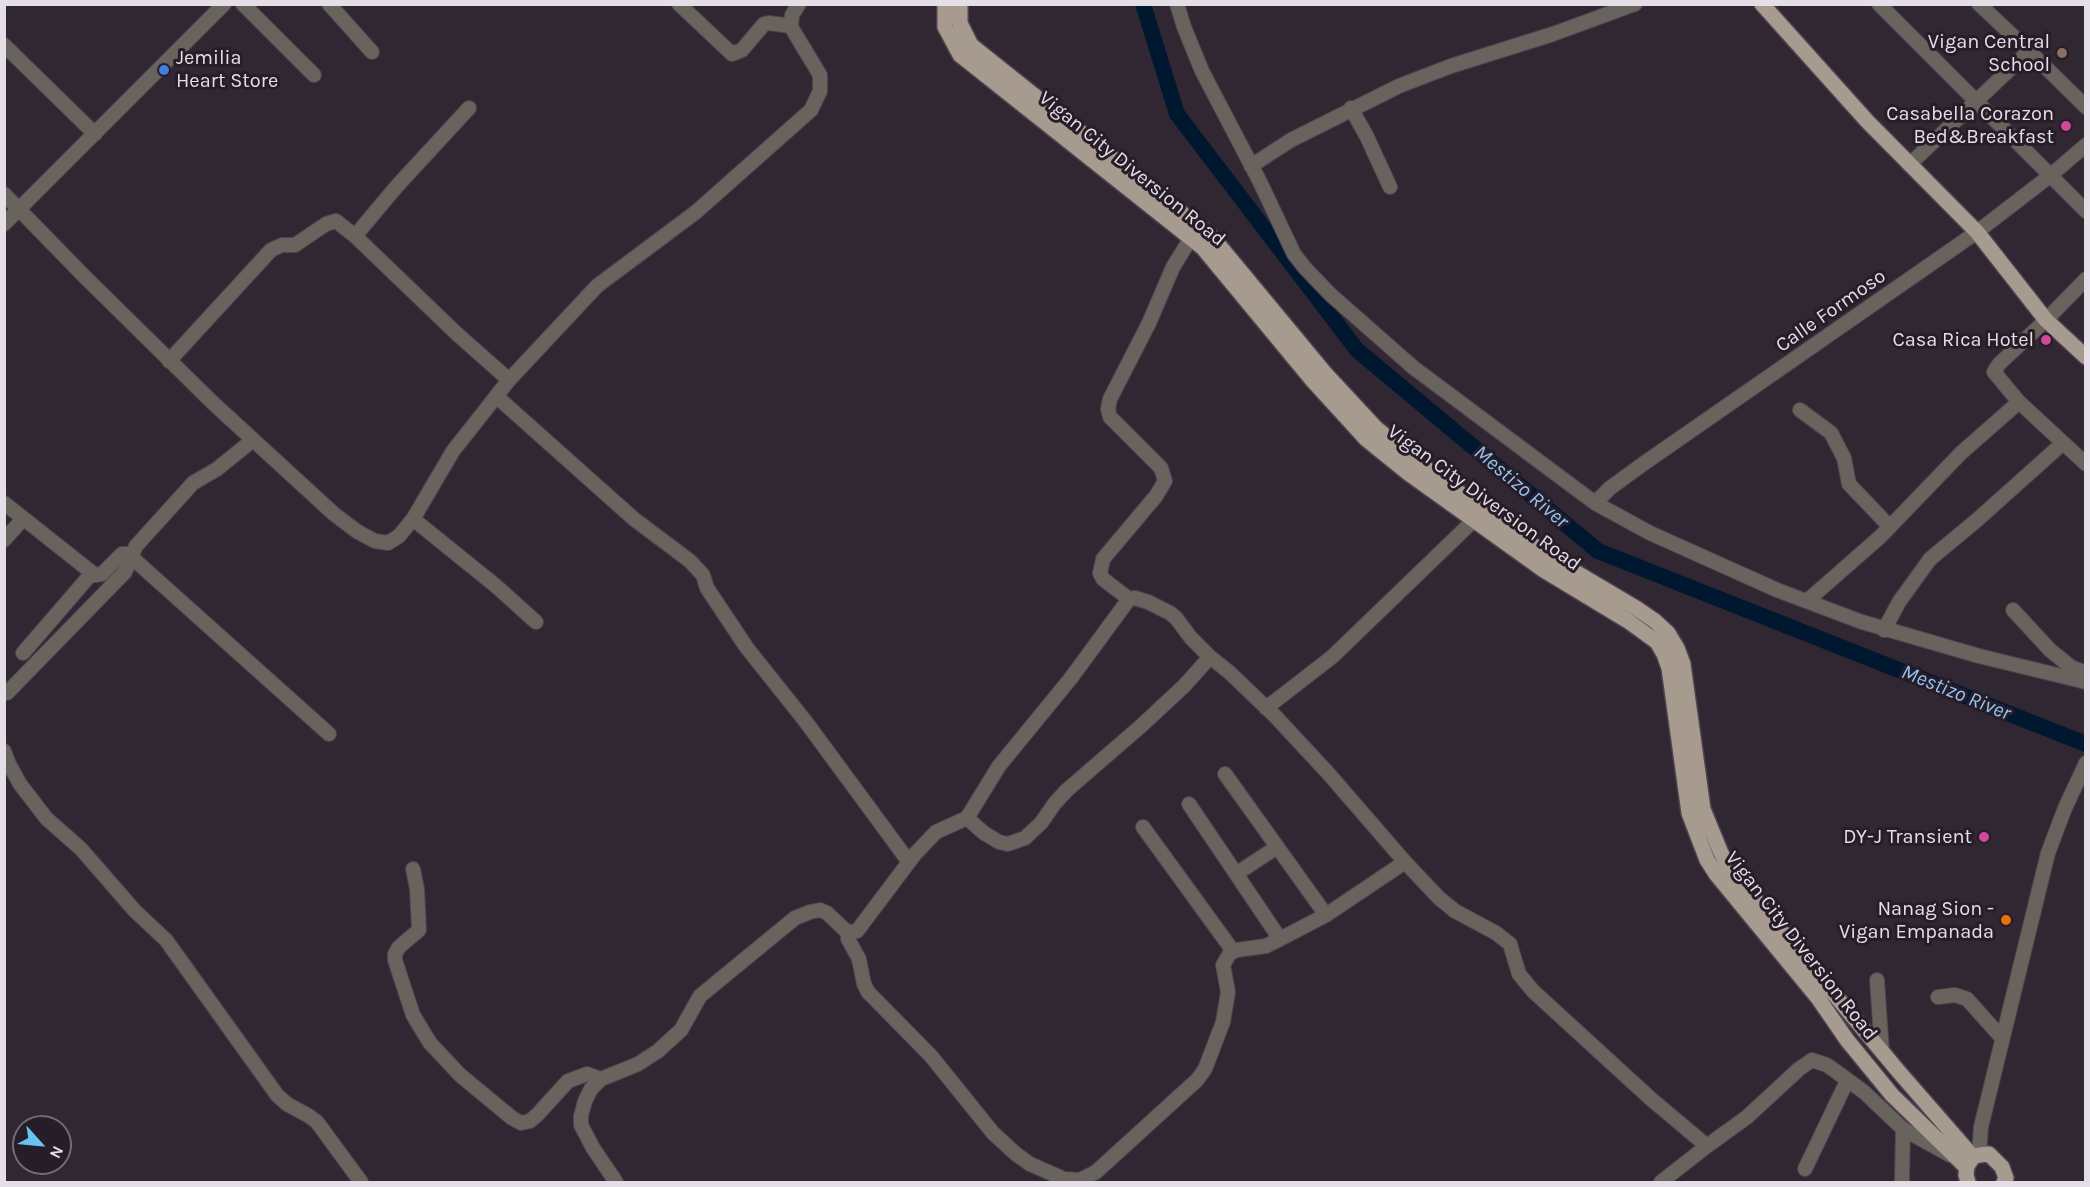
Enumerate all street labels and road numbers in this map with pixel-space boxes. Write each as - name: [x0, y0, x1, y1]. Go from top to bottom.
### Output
- street label: Vigan City Diversion Road: [1034, 86, 1230, 252]
- street label: Calle Formoso: [1771, 264, 1891, 358]
- street label: Vigan City Diversion Road: [1383, 420, 1585, 576]
- street label: Vigan City Diversion Road: [1720, 847, 1882, 1045]

